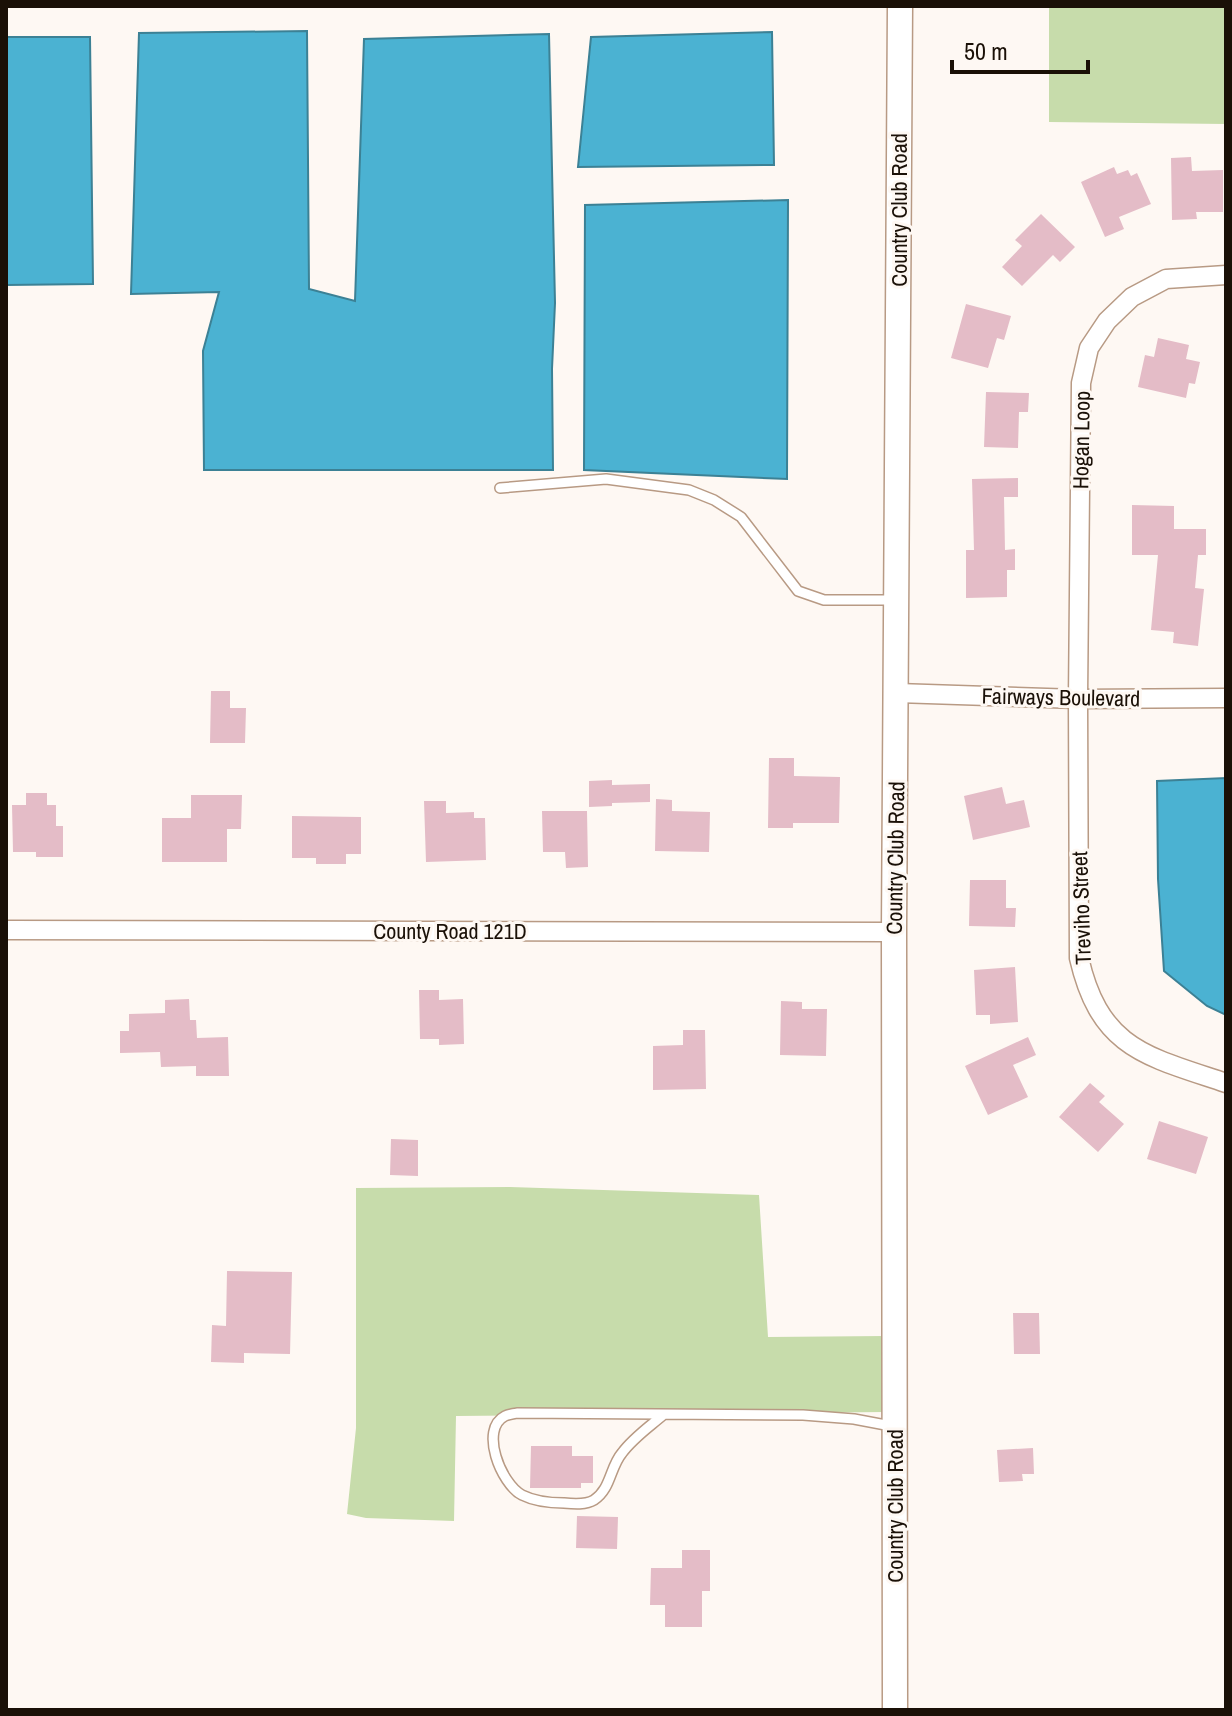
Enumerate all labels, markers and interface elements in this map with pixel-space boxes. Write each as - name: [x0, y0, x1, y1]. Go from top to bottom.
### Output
- scale bar: [952, 24, 1088, 74]
- text: 50 m: [964, 35, 1008, 67]
- street label: Country Club Road: [884, 133, 914, 287]
- street label: Hogan Loop: [1065, 391, 1097, 489]
- street label: Fairways Boulevard: [981, 681, 1141, 713]
- street label: Country Club Road: [879, 781, 911, 935]
- street label: Treviho Street: [1064, 851, 1098, 965]
- street label: County Road 121D: [373, 916, 527, 946]
- street label: Country Club Road: [880, 1429, 910, 1583]

